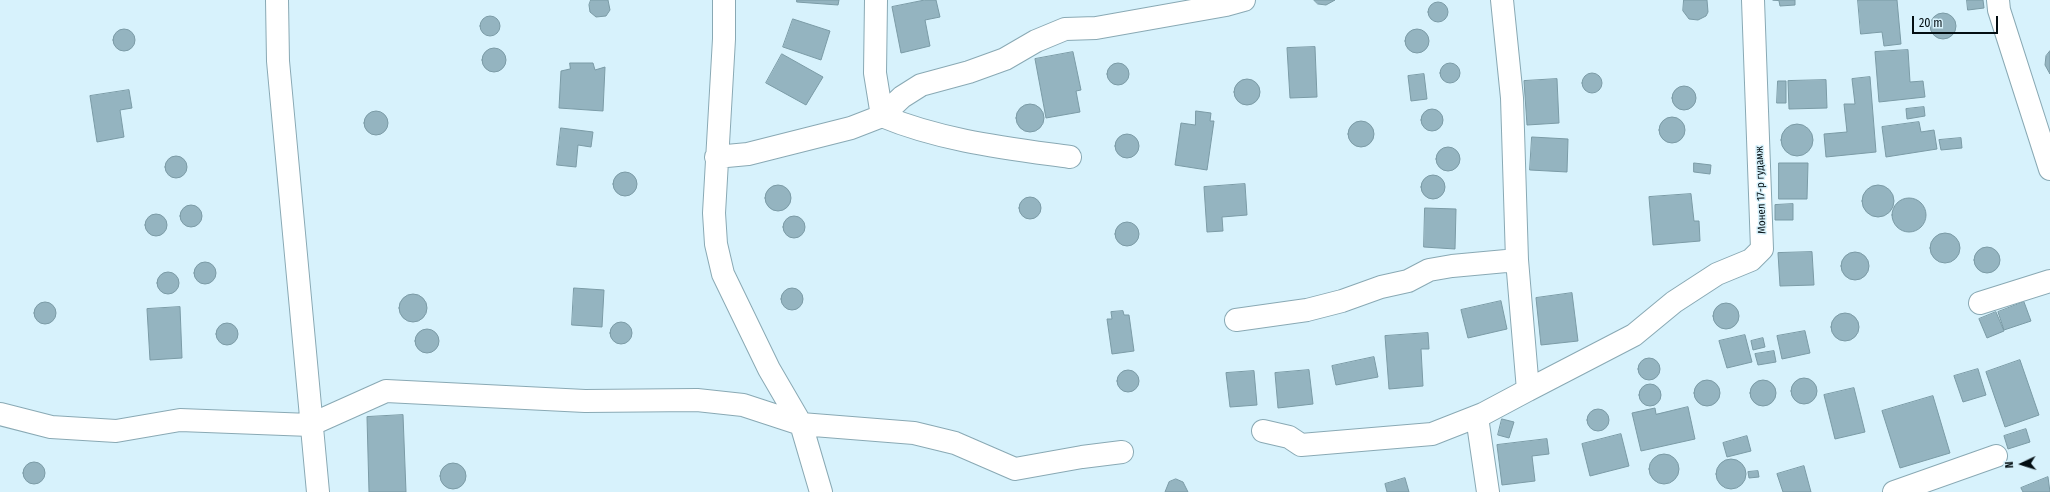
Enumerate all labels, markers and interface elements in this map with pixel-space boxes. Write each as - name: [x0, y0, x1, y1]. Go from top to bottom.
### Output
- scale bar: [1914, 8, 2000, 34]
- text: 20 m: [1919, 16, 1943, 30]
- street label: Монел 17-р гудамж: [1753, 146, 1769, 234]
- north arrow: [2002, 444, 2042, 484]
- text: N: [2003, 461, 2016, 469]

